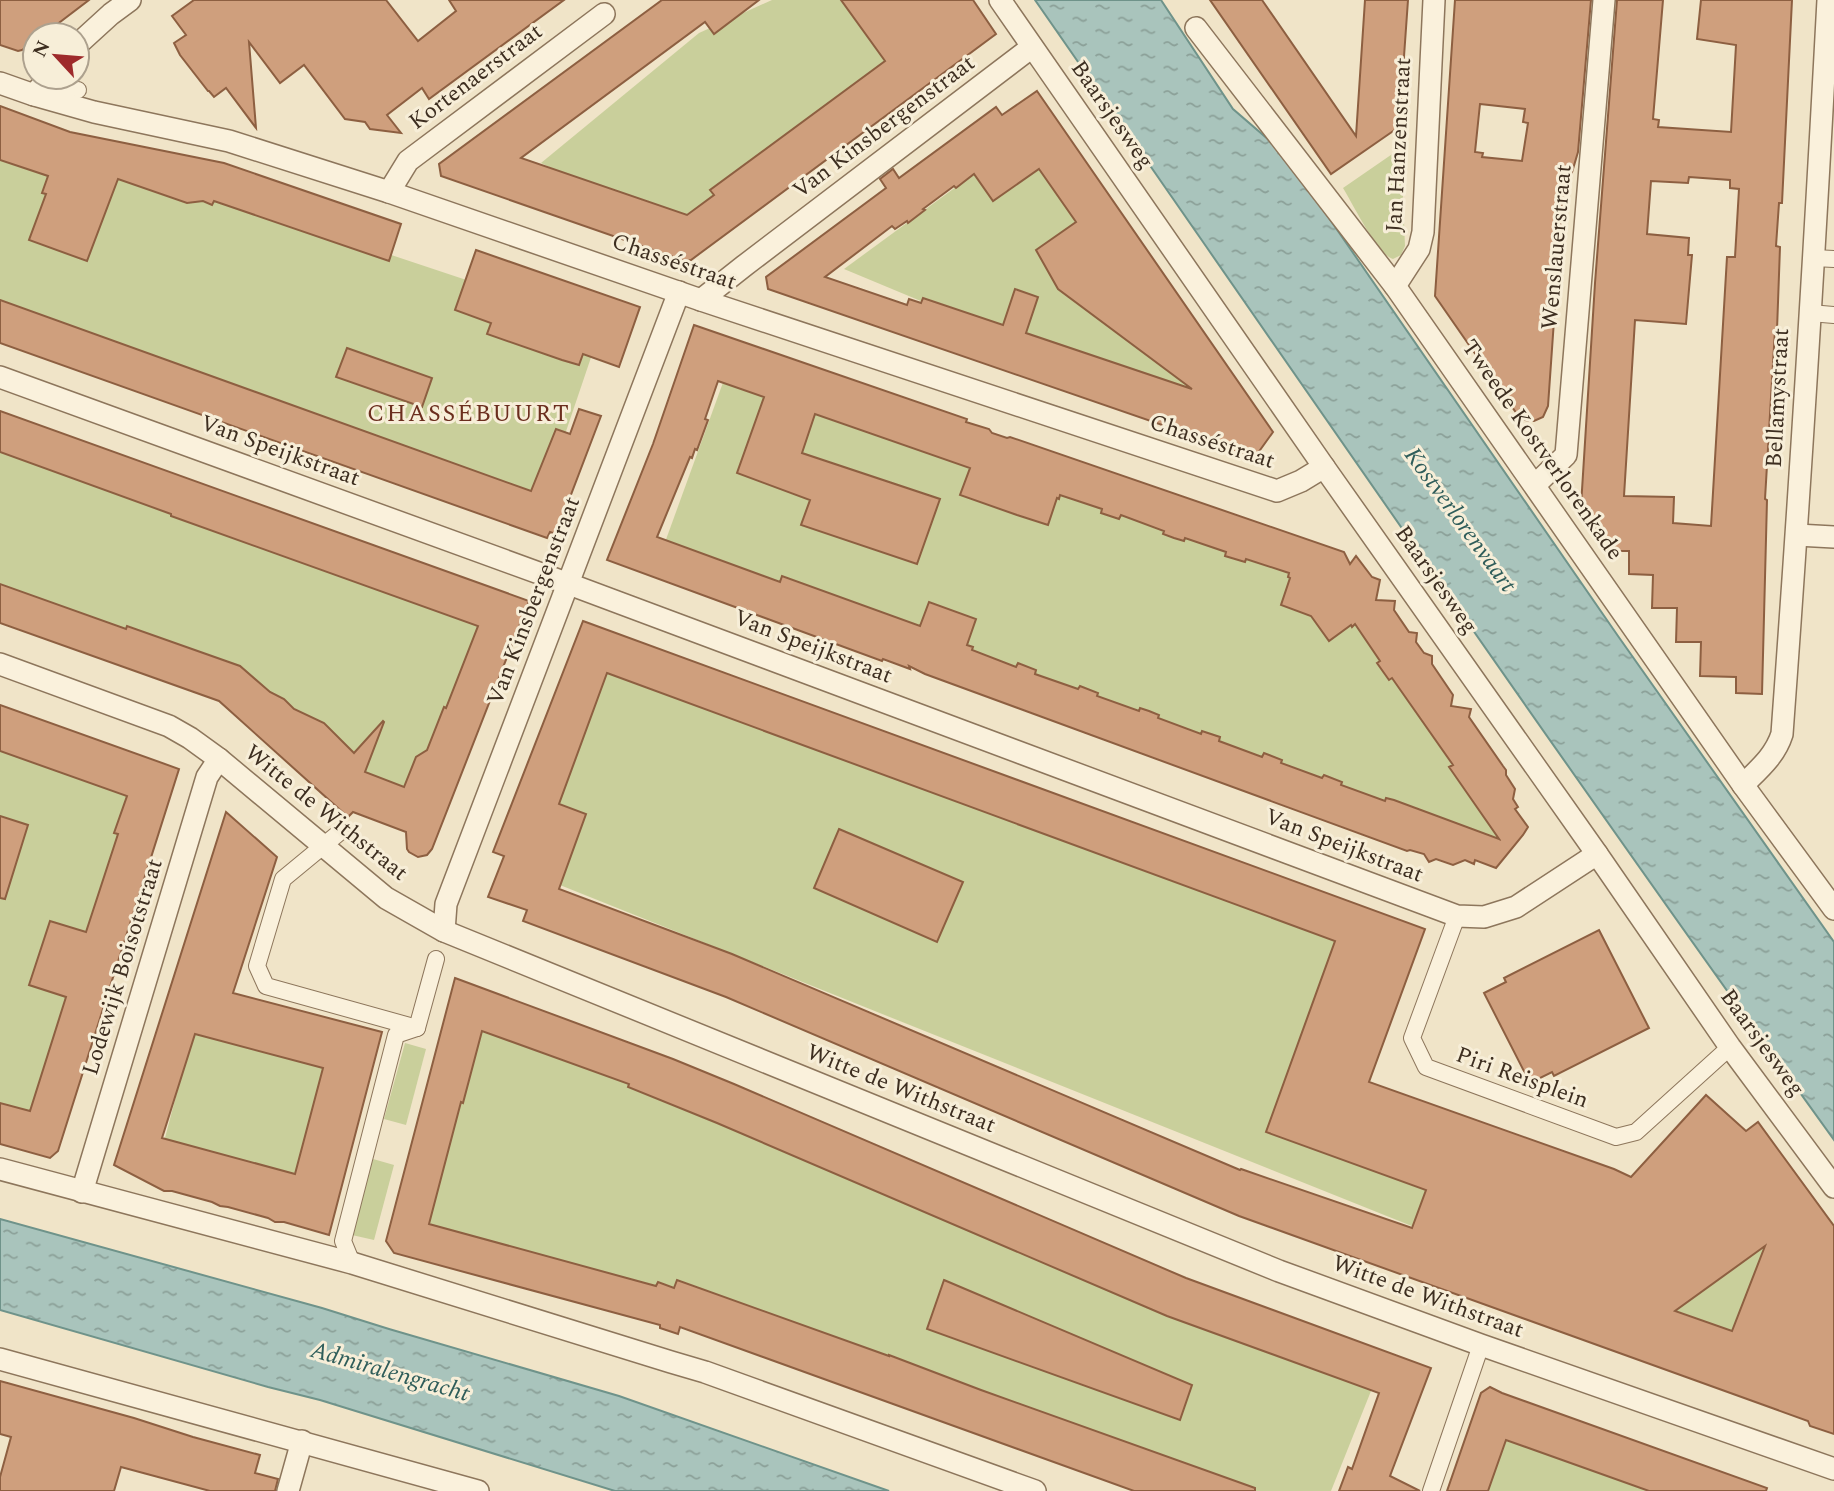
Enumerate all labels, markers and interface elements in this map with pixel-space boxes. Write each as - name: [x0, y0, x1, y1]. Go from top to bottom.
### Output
- street label: Kortenaerstraat: [402, 15, 550, 139]
- north arrow: [21, 21, 91, 91]
- text: N: [26, 36, 59, 63]
- street label: Van Kinsbergenstraat: [785, 47, 983, 207]
- street label: Baarsjesweg: [1062, 53, 1162, 177]
- street label: Jan Hanzenstraat: [1377, 57, 1421, 233]
- street label: Wenslauerstraat: [1532, 163, 1582, 331]
- street label: Chasséstraat: [607, 224, 741, 300]
- street label: Bellamystraat: [1757, 327, 1799, 469]
- street label: Tweede Kostverlorenkade: [1452, 332, 1632, 568]
- district label: CHASSÉBUURT: [367, 396, 571, 432]
- street label: Chasséstraat: [1145, 405, 1279, 479]
- street label: Van Speijkstraat: [195, 406, 365, 496]
- water label: Kostverlorenvaart: [1395, 440, 1525, 601]
- street label: Van Kinsbergenstraat: [478, 492, 590, 710]
- street label: Baarsjesweg: [1386, 518, 1486, 642]
- street label: Van Speijkstraat: [728, 601, 898, 693]
- street label: Witte de Withstraat: [237, 736, 415, 890]
- street label: Van Speijkstraat: [1259, 800, 1429, 892]
- street label: Lodewijk Boisotstraat: [73, 854, 173, 1080]
- street label: Baarsjesweg: [1711, 982, 1813, 1104]
- street label: Witte de Withstraat: [801, 1035, 1001, 1143]
- street label: Piri Reisplein: [1451, 1038, 1593, 1118]
- street label: Witte de Withstraat: [1327, 1246, 1529, 1348]
- water label: Admiralengracht: [305, 1332, 474, 1412]

